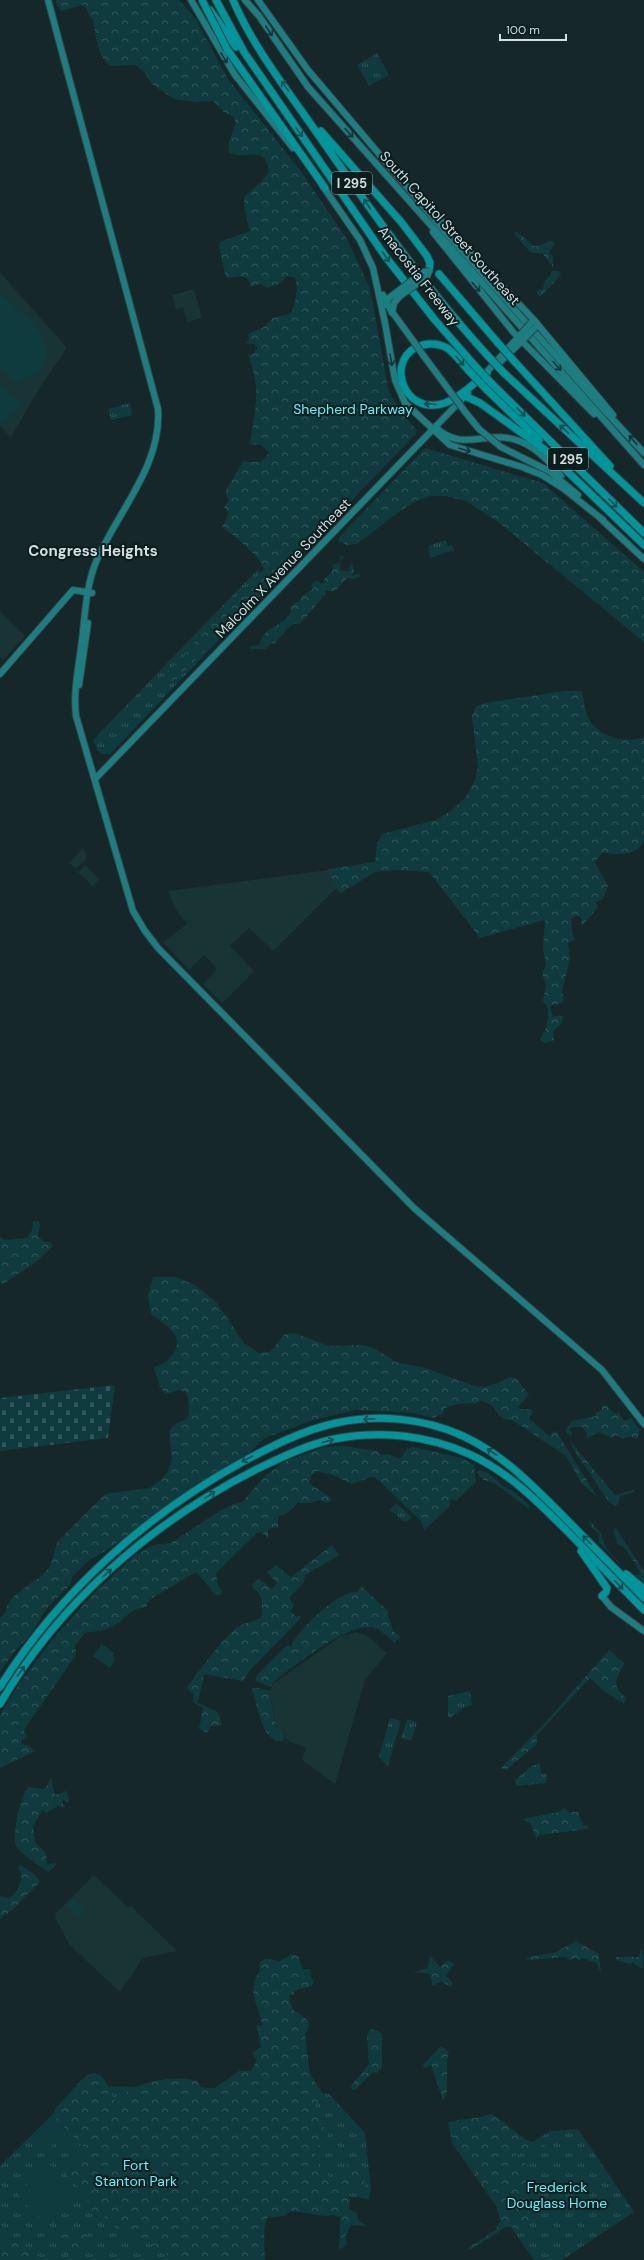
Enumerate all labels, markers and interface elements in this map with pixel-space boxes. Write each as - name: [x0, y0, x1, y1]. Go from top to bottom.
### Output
- scale bar: [500, 16, 566, 42]
- text: 100 m: [506, 22, 540, 38]
- one-way arrow: [265, 25, 273, 36]
- one-way arrow: [221, 52, 229, 64]
- one-way arrow: [281, 81, 289, 92]
- one-way arrow: [295, 126, 303, 137]
- one-way arrow: [345, 128, 354, 138]
- street label: South Capitol Street Southeast: [376, 147, 524, 309]
- road number: I 295: [332, 172, 372, 194]
- one-way arrow: [363, 199, 371, 210]
- street label: Anacostia Freeway: [374, 222, 464, 330]
- one-way arrow: [382, 251, 390, 262]
- one-way arrow: [472, 281, 481, 292]
- one-way arrow: [387, 353, 395, 366]
- one-way arrow: [456, 356, 465, 367]
- one-way arrow: [552, 361, 561, 372]
- park label: Shepherd Parkway: [293, 400, 413, 418]
- one-way arrow: [424, 401, 437, 408]
- one-way arrow: [516, 407, 526, 417]
- one-way arrow: [559, 424, 569, 434]
- one-way arrow: [628, 435, 637, 445]
- one-way arrow: [458, 447, 471, 454]
- road number: I 295: [548, 448, 588, 470]
- street label: Malcolm X Avenue Southeast: [211, 494, 355, 642]
- one-way arrow: [608, 498, 618, 508]
- district label: Congress Heights: [28, 541, 158, 561]
- one-way arrow: [363, 1415, 376, 1423]
- one-way arrow: [321, 1436, 334, 1444]
- one-way arrow: [487, 1448, 498, 1456]
- one-way arrow: [241, 1456, 253, 1464]
- one-way arrow: [204, 1491, 215, 1499]
- one-way arrow: [582, 1535, 592, 1545]
- one-way arrow: [102, 1569, 112, 1578]
- one-way arrow: [614, 1580, 624, 1590]
- one-way arrow: [17, 1665, 25, 1676]
- park label: Fort Stanton Park: [95, 2156, 177, 2190]
- park label: Frederick Douglass Home: [507, 2178, 607, 2212]

